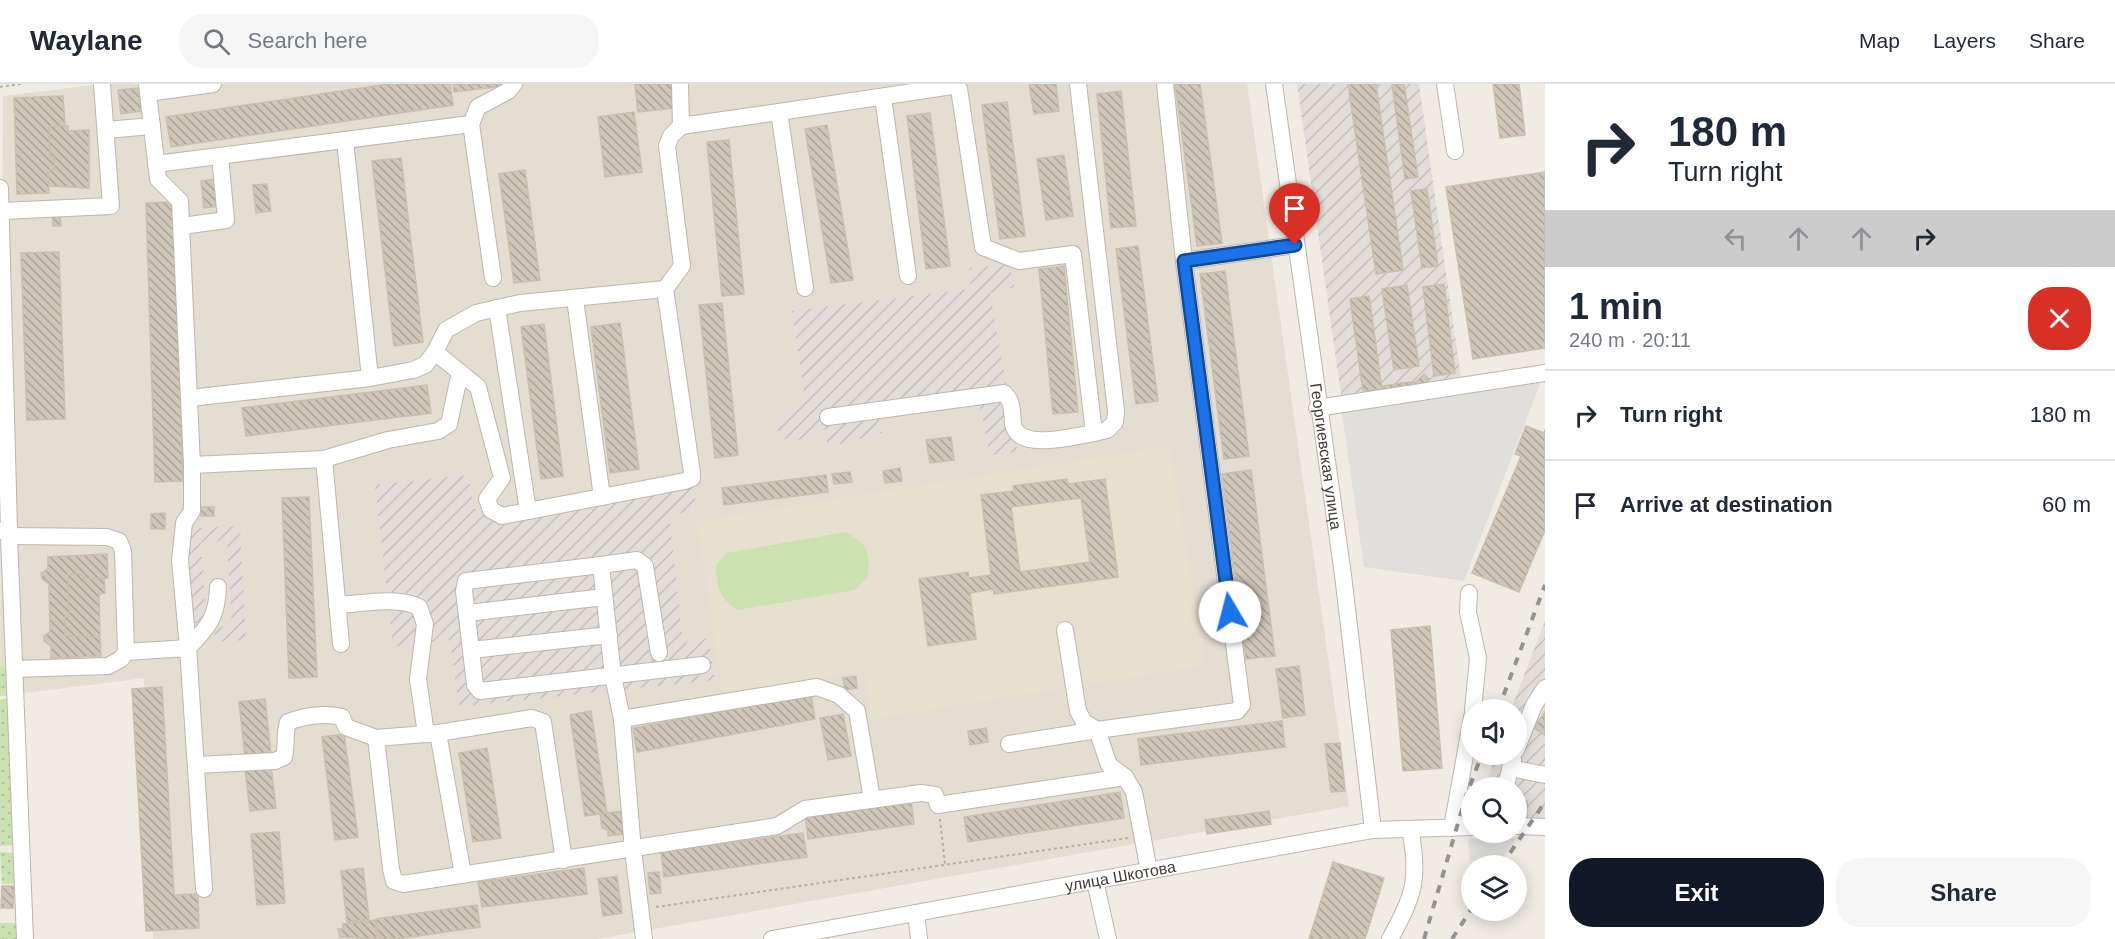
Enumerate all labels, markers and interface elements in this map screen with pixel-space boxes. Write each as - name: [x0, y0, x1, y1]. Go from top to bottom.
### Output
- search box: [179, 14, 599, 68]
- text: Waylane: [30, 25, 143, 56]
- icon: search: [200, 25, 233, 58]
- text: Search here: [248, 28, 367, 53]
- text: Map: [1859, 29, 1900, 52]
- text: Layers: [1933, 29, 1996, 52]
- text: Share: [2029, 29, 2085, 52]
- icon: right: [1569, 108, 1647, 186]
- text: 180 m: [1668, 108, 1787, 155]
- text: Turn right: [1668, 157, 1783, 187]
- pin: [1269, 183, 1320, 245]
- icon: arrive: [1278, 192, 1311, 225]
- icon: left: [1719, 222, 1752, 255]
- icon: ahead: [1782, 222, 1815, 255]
- icon: ahead: [1845, 222, 1878, 255]
- icon: right: [1908, 222, 1941, 255]
- text: 1 min: [1569, 286, 1663, 327]
- button: close: [2028, 287, 2091, 350]
- text: 240 m · 20:11: [1569, 329, 1691, 351]
- street label: Георгиевская улица: [1307, 382, 1345, 531]
- icon: right: [1569, 399, 1602, 432]
- text: Turn right: [1620, 402, 1722, 427]
- text: 180 m: [2030, 402, 2091, 427]
- icon: arrive: [1569, 489, 1602, 522]
- text: Arrive at destination: [1620, 492, 1833, 517]
- text: 60 m: [2042, 492, 2091, 517]
- position arrow: [1198, 580, 1262, 644]
- map controls: [1461, 699, 1527, 921]
- button: sound: [1461, 699, 1527, 765]
- button: search: [1461, 777, 1527, 843]
- button: layers: [1461, 855, 1527, 921]
- street label: улица Шкотова: [1064, 858, 1177, 895]
- button: Exit: [1569, 858, 1824, 927]
- button: Share: [1836, 858, 2091, 927]

